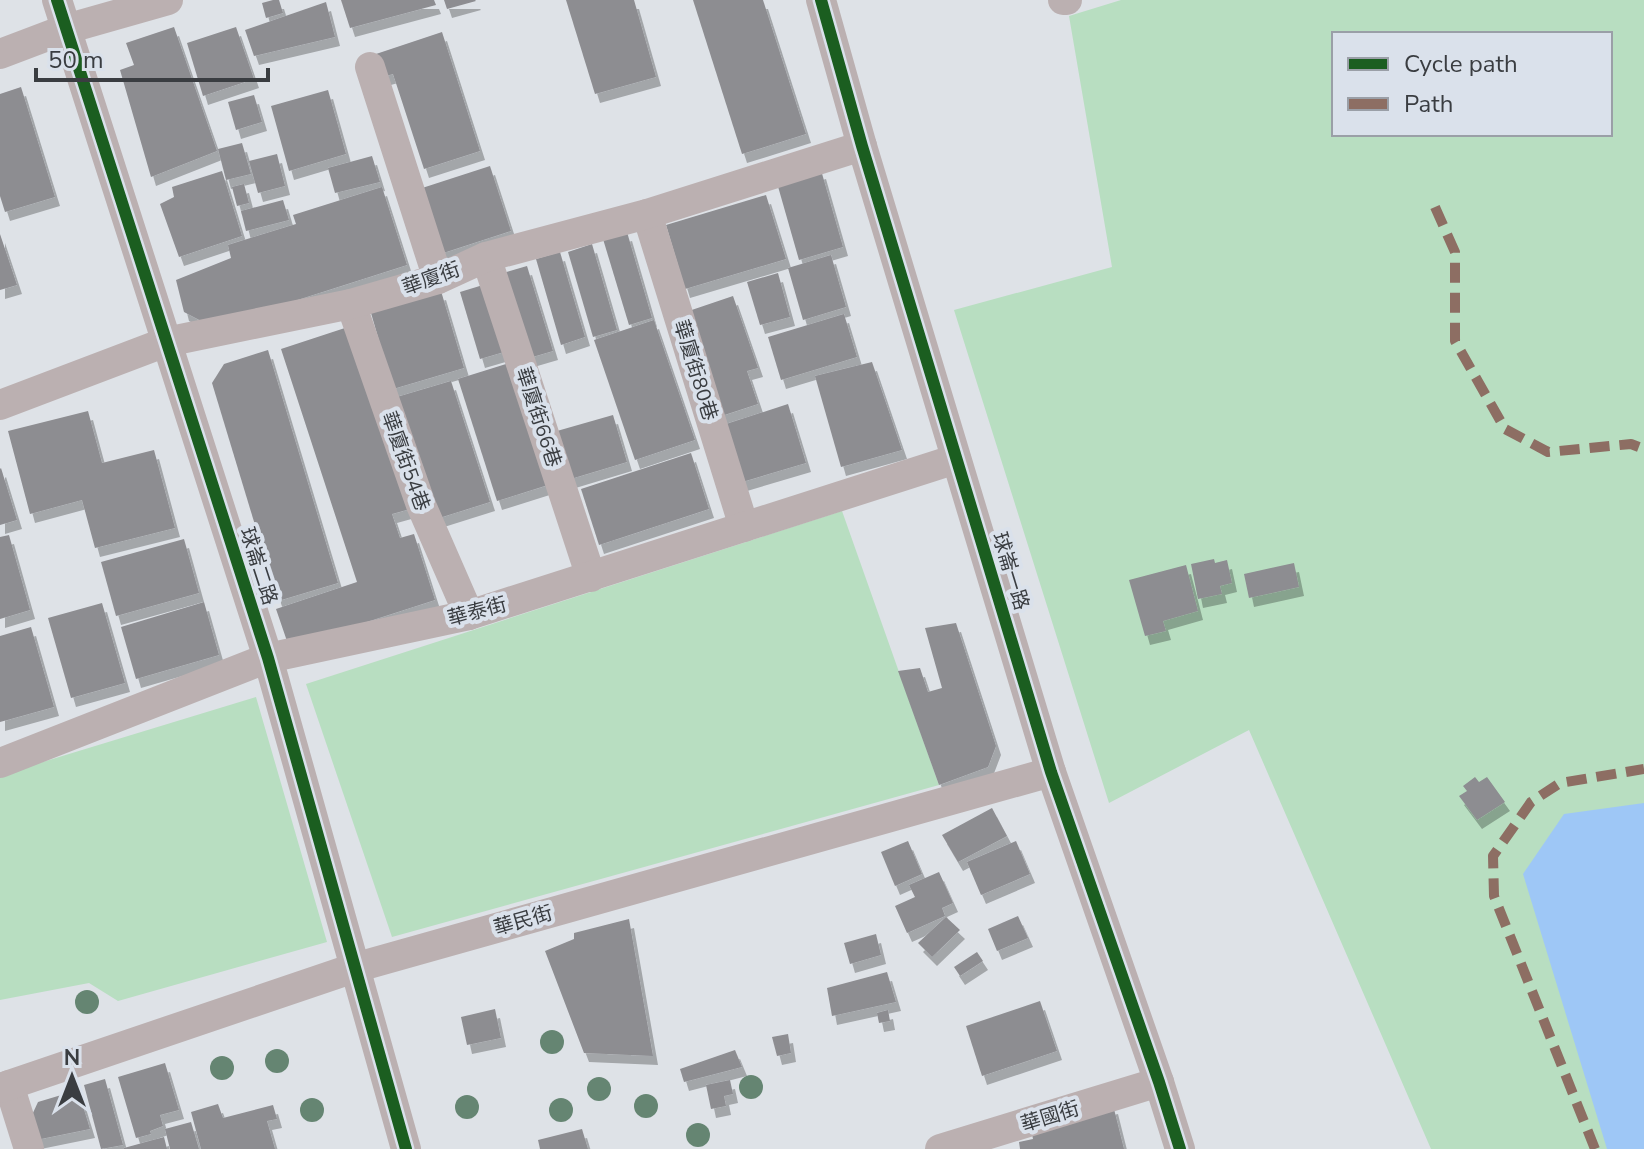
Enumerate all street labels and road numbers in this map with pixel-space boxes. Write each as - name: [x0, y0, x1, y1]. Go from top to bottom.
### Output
- street label: 華廈街: [398, 256, 464, 301]
- street label: 華廈街80巷: [667, 316, 724, 424]
- street label: 華廈街66巷: [510, 364, 567, 471]
- street label: 華廈街54巷: [375, 408, 436, 515]
- street label: 球崙二路: [233, 524, 284, 608]
- street label: 球崙一路: [986, 529, 1035, 613]
- street label: 華泰街: [445, 591, 510, 632]
- street label: 華民街: [491, 899, 556, 942]
- street label: 華國街: [1018, 1095, 1083, 1138]

